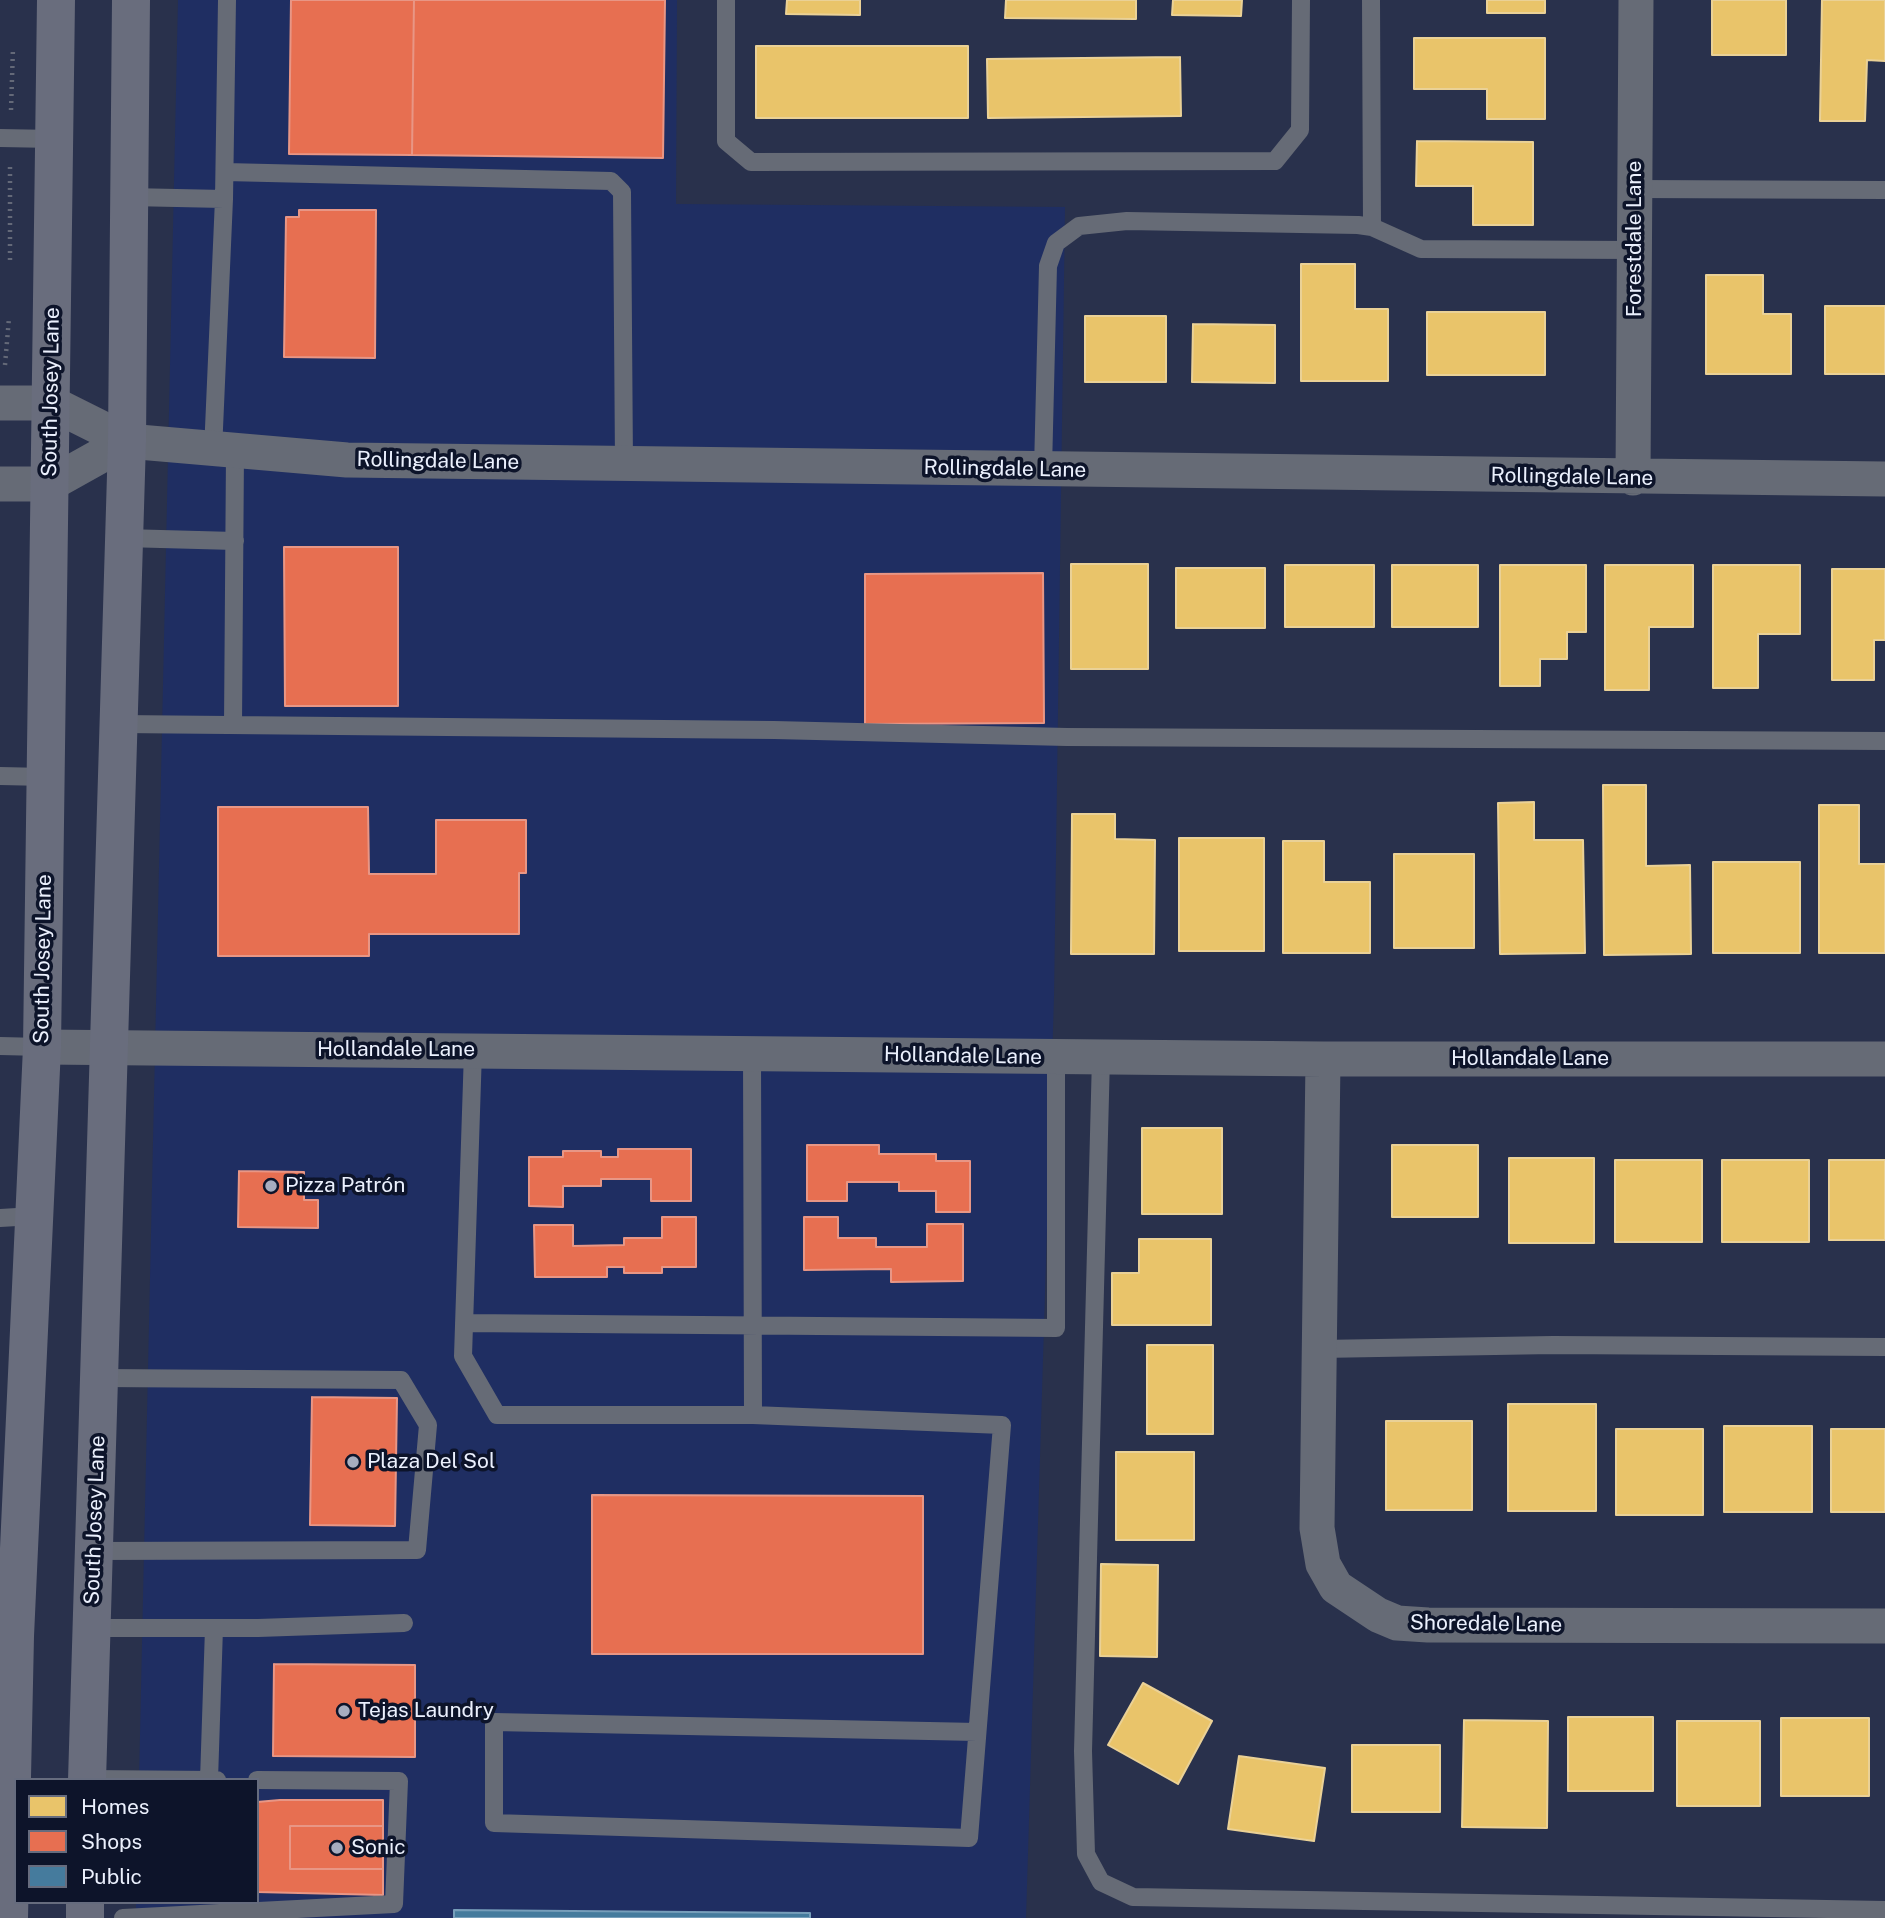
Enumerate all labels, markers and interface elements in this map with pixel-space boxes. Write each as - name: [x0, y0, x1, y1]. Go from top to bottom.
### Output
- street label: Forestdale Lane: [1622, 161, 1648, 317]
- street label: South Josey Lane: [37, 307, 65, 477]
- street label: Rollingdale Lane: [356, 447, 520, 475]
- street label: Rollingdale Lane: [923, 455, 1087, 483]
- street label: Rollingdale Lane: [1490, 463, 1654, 491]
- street label: South Josey Lane: [29, 874, 57, 1044]
- street label: Hollandale Lane: [317, 1037, 475, 1063]
- street label: Hollandale Lane: [884, 1042, 1042, 1070]
- street label: Hollandale Lane: [1451, 1046, 1609, 1072]
- place label: Pizza Patrón: [285, 1173, 405, 1199]
- marker: Pizza Patrón: [263, 1178, 279, 1194]
- street label: South Josey Lane: [79, 1435, 111, 1605]
- place label: Plaza Del Sol: [367, 1449, 495, 1475]
- marker: Plaza Del Sol: [345, 1454, 361, 1470]
- street label: Shoredale Lane: [1410, 1610, 1562, 1638]
- place label: Tejas Laundry: [358, 1698, 494, 1724]
- marker: Tejas Laundry: [336, 1703, 352, 1719]
- legend: [14, 1778, 259, 1904]
- text: Homes: [81, 1794, 149, 1819]
- text: Shops: [81, 1829, 142, 1854]
- place label: Sonic: [351, 1835, 406, 1861]
- marker: Sonic: [329, 1840, 345, 1856]
- text: Public: [81, 1864, 142, 1889]

